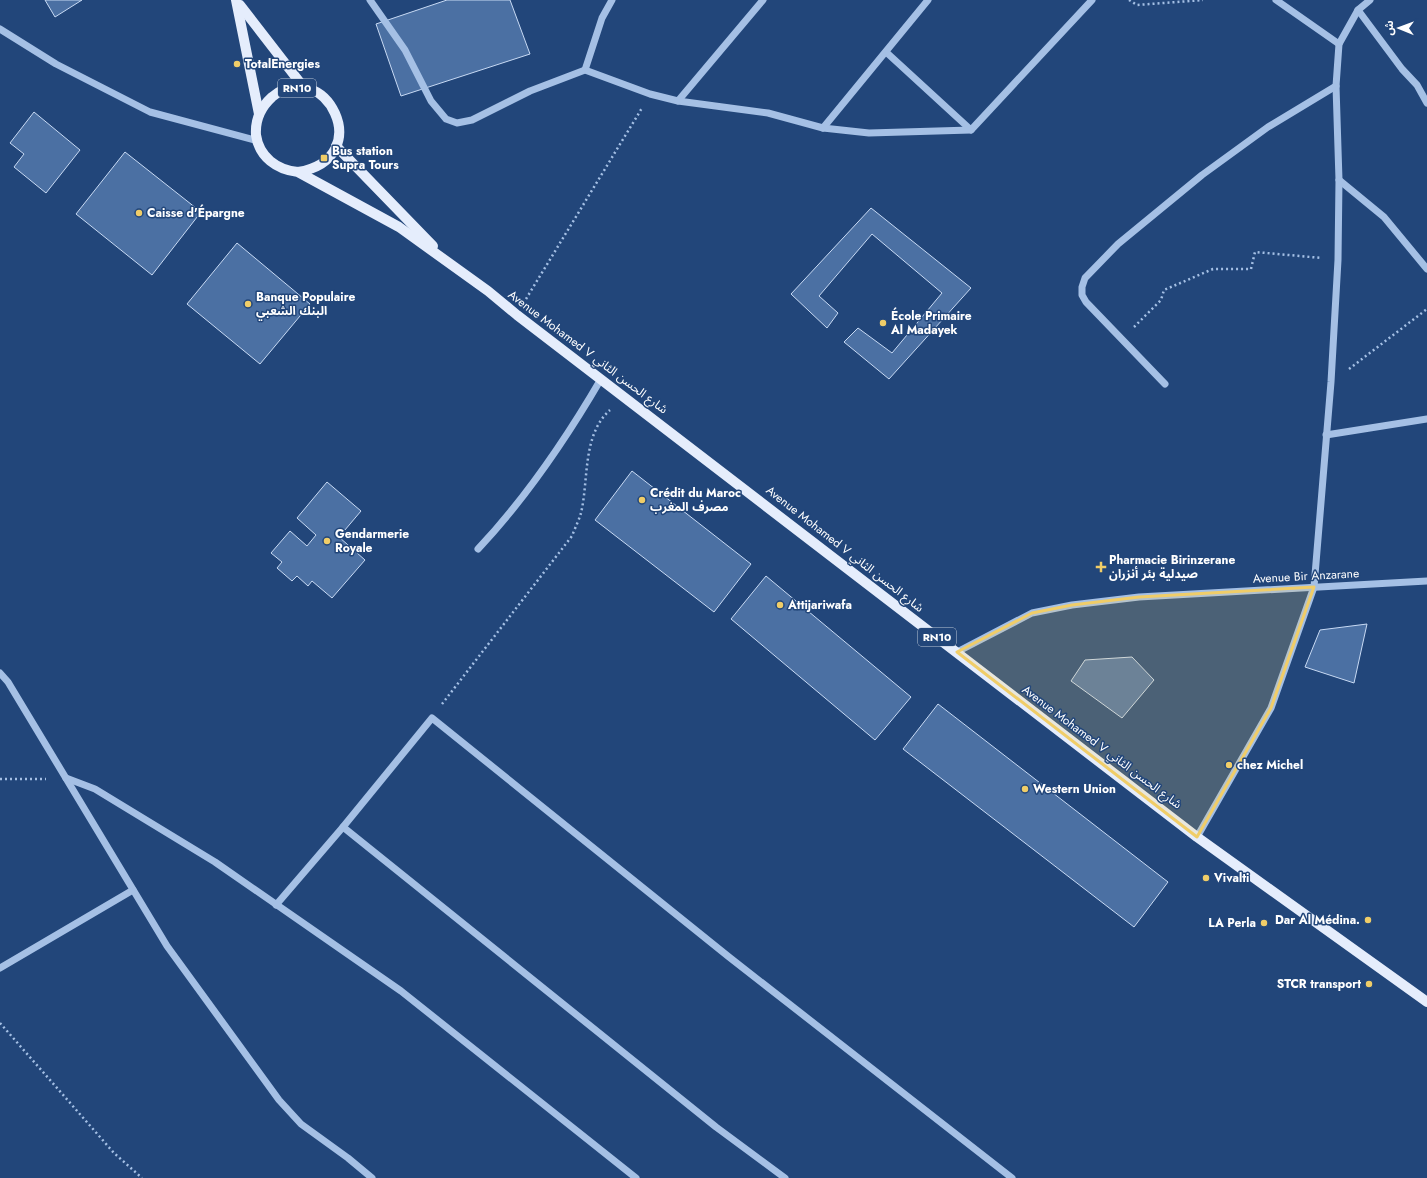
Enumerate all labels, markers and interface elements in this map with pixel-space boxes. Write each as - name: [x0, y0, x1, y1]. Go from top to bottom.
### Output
- north arrow: [1379, 8, 1419, 48]
- text: ش: [1381, 20, 1397, 36]
- place label: TotalEnergies: [245, 55, 320, 73]
- marker: TotalEnergies: [232, 59, 242, 69]
- road number: RN10: [278, 79, 316, 97]
- place label: Bus station Supra Tours: [332, 142, 399, 174]
- marker: Bus station Supra Tours: [319, 153, 329, 163]
- place label: Caisse d'Épargne: [147, 204, 245, 222]
- marker: Caisse d'Épargne: [134, 208, 144, 218]
- street label: Avenue Mohamed V شارع الحسن الثاني: [504, 286, 672, 419]
- place label: Banque Populaire البنك الشعبي: [256, 288, 355, 321]
- marker: Banque Populaire البنك الشعبي: [243, 299, 253, 309]
- place label: École Primaire Al Madayek: [890, 307, 972, 339]
- marker: École Primaire Al Madayek: [878, 318, 888, 328]
- street label: Avenue Mohamed V شارع الحسن الثاني: [762, 482, 928, 617]
- place label: Crédit du Maroc مصرف المغرب: [650, 484, 741, 516]
- marker: Crédit du Maroc مصرف المغرب: [637, 495, 647, 505]
- place label: Gendarmerie Royale: [335, 525, 409, 557]
- marker: Gendarmerie Royale: [322, 536, 332, 546]
- place label: Pharmacie Birinzerane صيدلية بئر أنزران: [1109, 551, 1235, 583]
- marker: Pharmacie Birinzerane صيدلية بئر أنزران: [1096, 562, 1106, 572]
- street label: Avenue Bir Anzarane: [1252, 564, 1360, 588]
- place label: Attijariwafa: [787, 596, 852, 614]
- marker: Attijariwafa: [775, 600, 785, 610]
- road number: RN10: [918, 628, 956, 646]
- street label: Avenue Mohamed V شارع الحسن الثاني: [1018, 681, 1186, 814]
- place label: chez Michel: [1237, 756, 1303, 774]
- marker: chez Michel: [1224, 760, 1234, 770]
- place label: Western Union: [1033, 780, 1116, 798]
- marker: Western Union: [1020, 784, 1030, 794]
- place label: Vivalti: [1213, 869, 1249, 887]
- marker: Vivalti: [1201, 873, 1211, 883]
- place label: Dar Al Médina.: [1275, 911, 1360, 929]
- place label: LA Perla: [1208, 914, 1256, 932]
- marker: Dar Al Médina.: [1363, 915, 1373, 925]
- marker: LA Perla: [1259, 918, 1269, 928]
- place label: STCR transport: [1277, 975, 1361, 993]
- marker: STCR transport: [1364, 979, 1374, 989]

